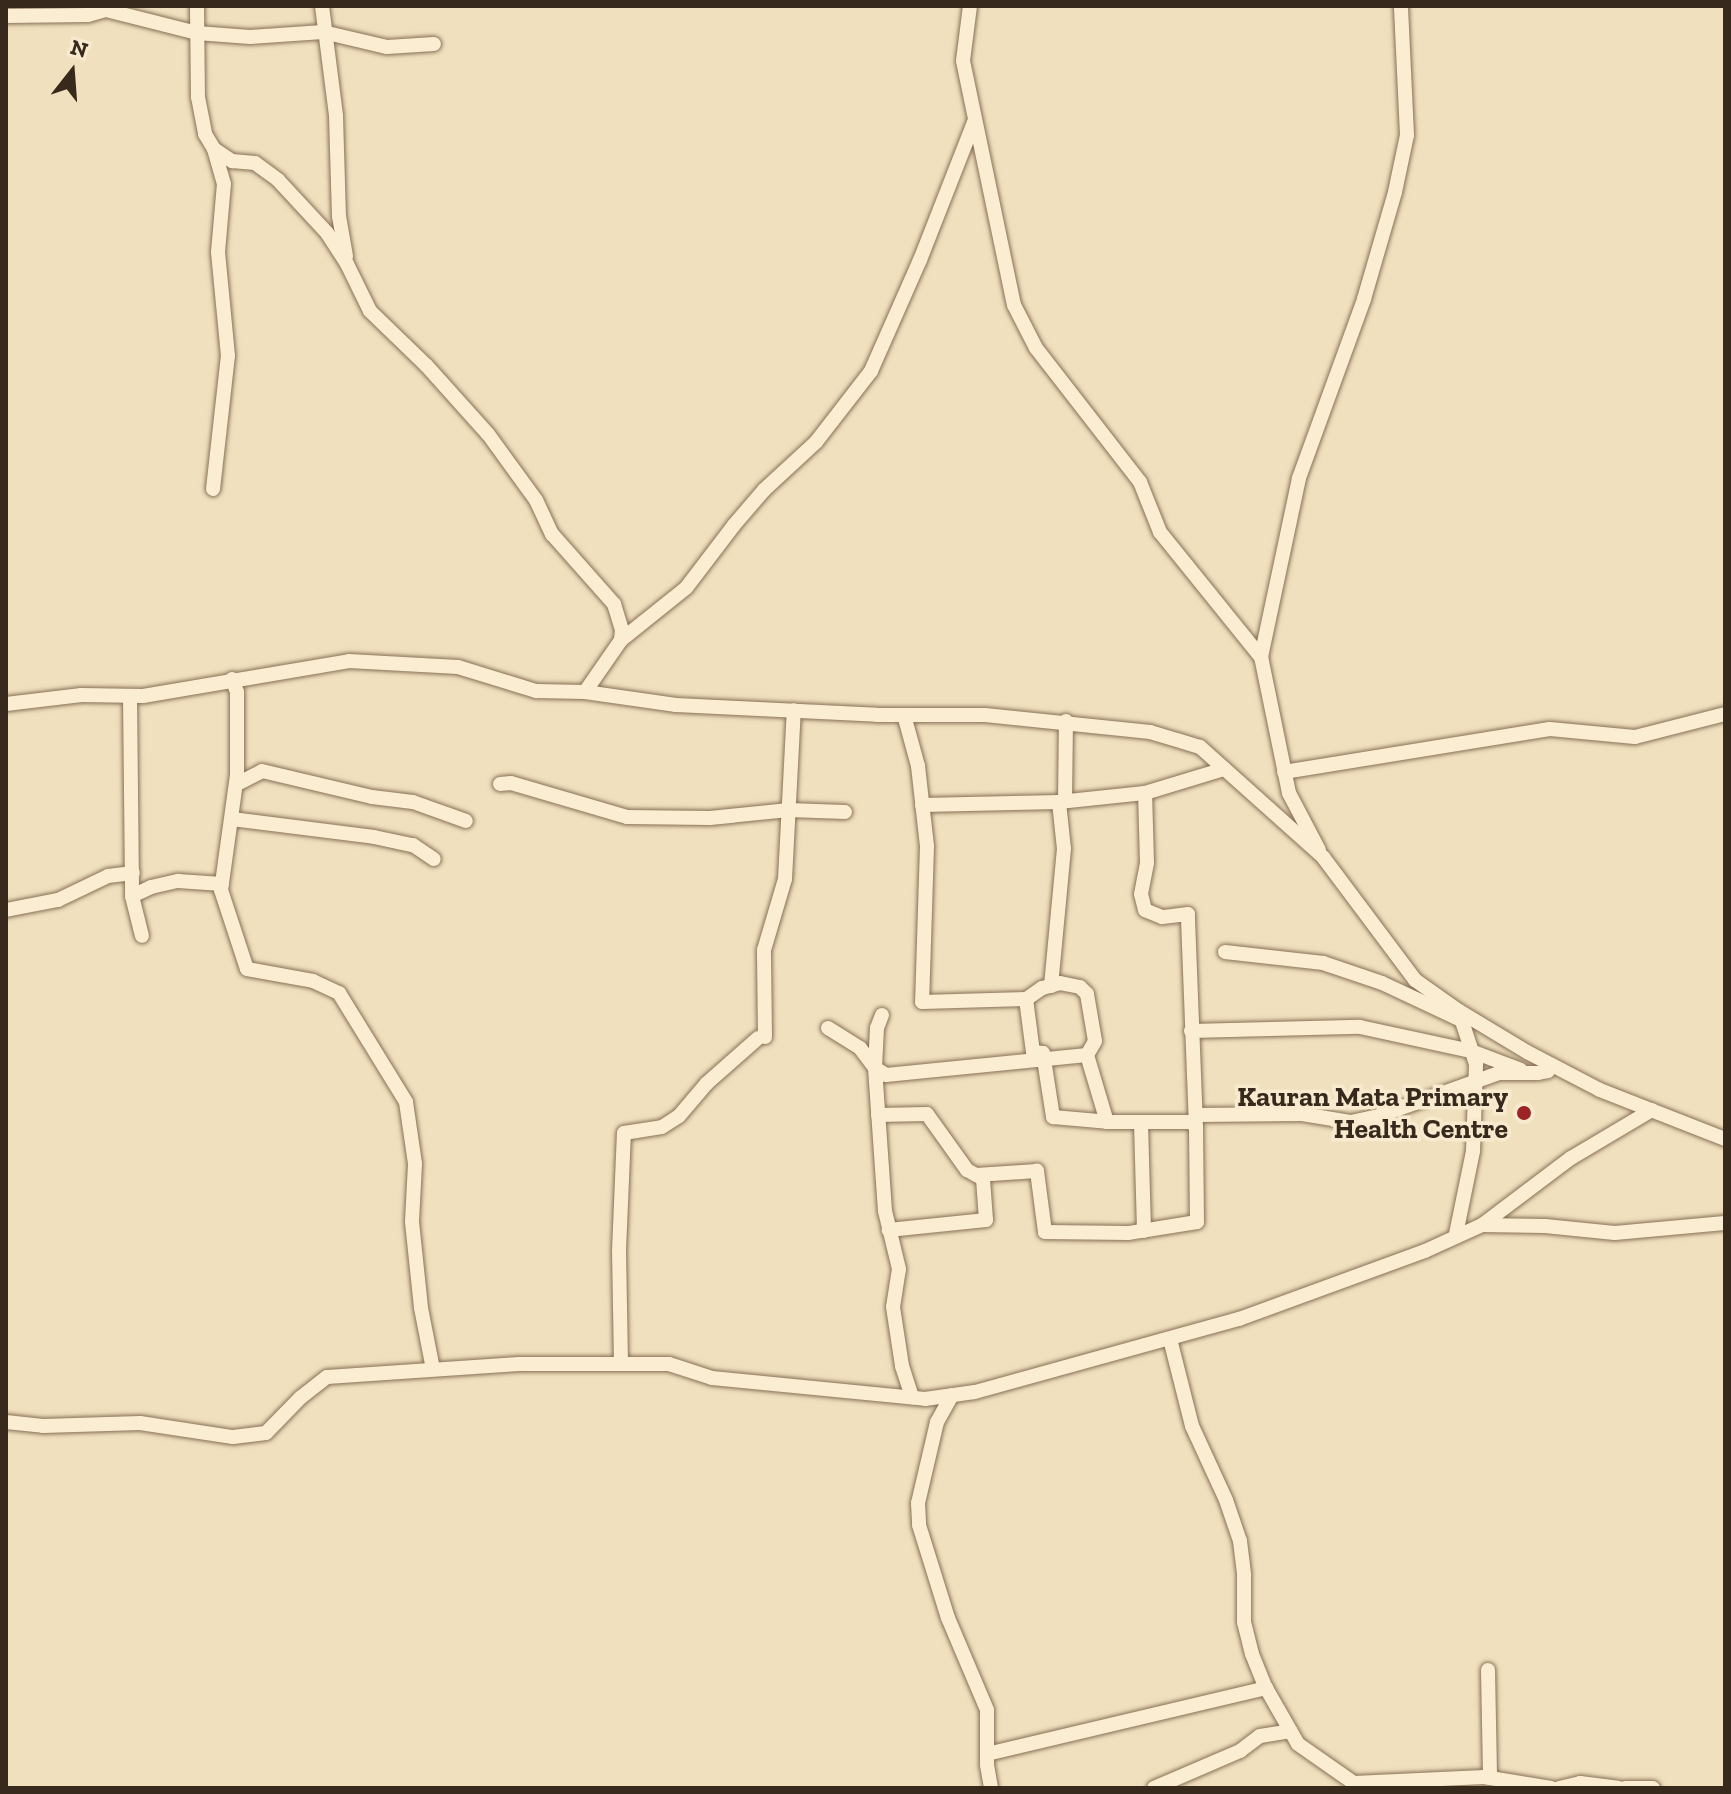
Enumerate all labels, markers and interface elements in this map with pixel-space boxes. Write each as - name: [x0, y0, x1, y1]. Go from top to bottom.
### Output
- north arrow: [32, 32, 112, 112]
- text: N: [67, 33, 91, 64]
- place label: Kauran Mata Primary Health Centre: [1237, 1080, 1508, 1146]
- marker: Kauran Mata Primary Health Centre: [1515, 1104, 1533, 1122]

